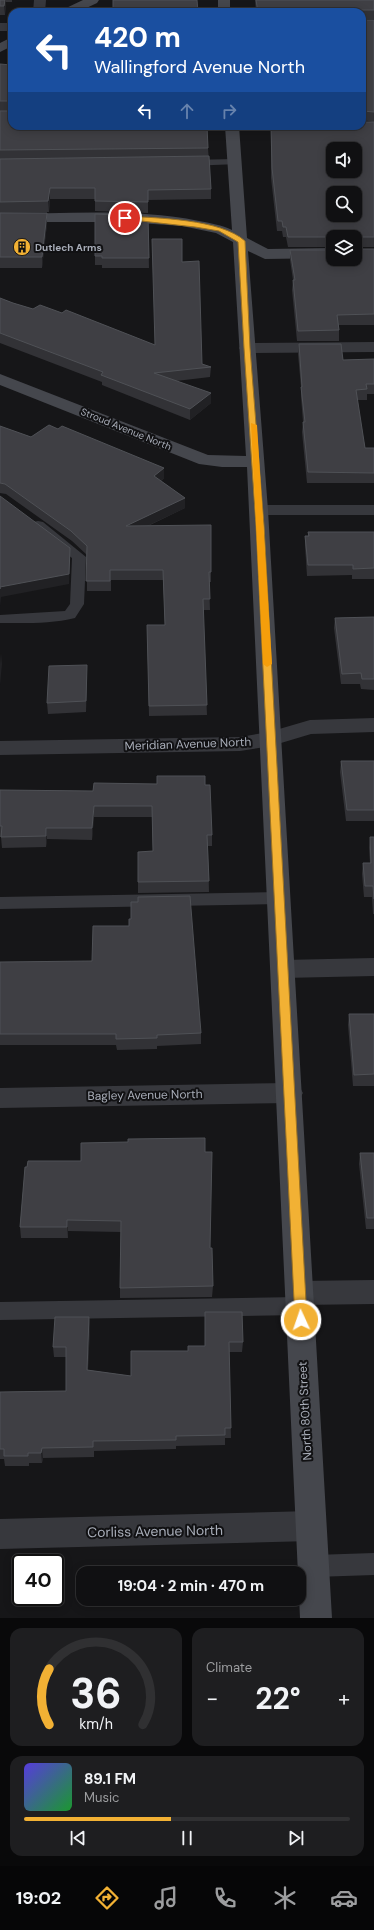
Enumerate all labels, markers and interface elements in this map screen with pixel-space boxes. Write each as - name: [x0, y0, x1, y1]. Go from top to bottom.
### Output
- text: 420 m: [94, 19, 181, 56]
- icon: left: [28, 24, 80, 76]
- text: Wallingford Avenue North: [94, 55, 305, 79]
- icon: left: [134, 100, 156, 122]
- icon: ahead: [176, 100, 198, 122]
- icon: right: [218, 100, 240, 122]
- map controls: [326, 142, 362, 266]
- button: sound: [326, 142, 362, 178]
- button: search: [326, 186, 362, 222]
- pin: [108, 201, 142, 235]
- icon: arrive: [114, 207, 136, 229]
- button: layers: [326, 230, 362, 266]
- building icon: Dutlech Arms: [12, 237, 32, 257]
- place label: Dutlech Arms: [35, 241, 102, 254]
- street label: Stroud Avenue North: [79, 405, 173, 453]
- street label: Meridian Avenue North: [124, 734, 252, 754]
- street label: Bagley Avenue North: [87, 1086, 203, 1104]
- position arrow: [280, 1299, 322, 1341]
- street label: North 80th Street: [294, 1361, 316, 1461]
- street label: Corliss Avenue North: [87, 1521, 223, 1541]
- speed limit sign: 40: [12, 1554, 64, 1606]
- text: 19:04 · 2 min · 470 m: [118, 1576, 264, 1596]
- text: Climate: [206, 1659, 252, 1676]
- text: 36: [70, 1667, 122, 1721]
- text: 22°: [255, 1679, 301, 1718]
- text: −: [206, 1684, 218, 1713]
- text: +: [338, 1684, 350, 1713]
- text: km/h: [79, 1715, 113, 1733]
- text: 89.1 FM: [84, 1769, 136, 1789]
- text: Music: [84, 1789, 119, 1806]
- icon: previous: [67, 1827, 89, 1849]
- icon: pause: [176, 1827, 198, 1849]
- icon: next: [285, 1827, 307, 1849]
- icon: directions: [93, 1884, 121, 1912]
- icon: music: [152, 1884, 180, 1912]
- icon: phone: [211, 1884, 239, 1912]
- icon: climate: [271, 1884, 299, 1912]
- icon: car: [330, 1884, 358, 1912]
- text: 19:02: [16, 1886, 61, 1910]

